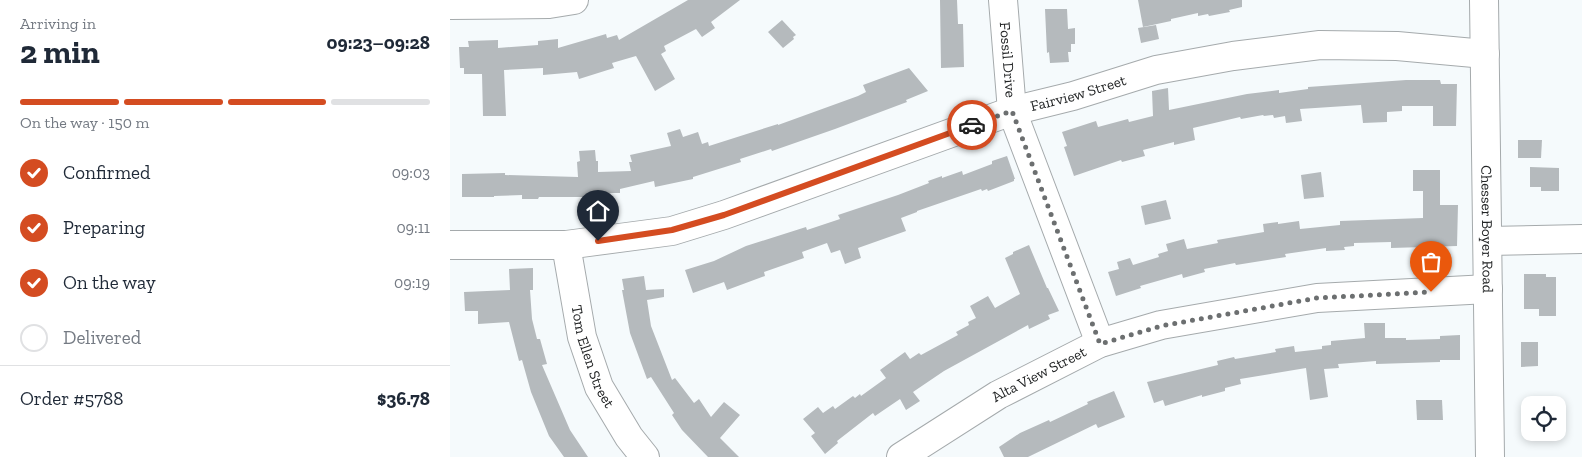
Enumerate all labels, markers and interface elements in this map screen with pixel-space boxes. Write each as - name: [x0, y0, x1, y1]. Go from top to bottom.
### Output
- text: Arriving in: [20, 14, 96, 33]
- street label: Fossil Drive: [996, 21, 1020, 98]
- text: 09:23–09:28: [327, 31, 430, 54]
- text: 2 min: [20, 33, 100, 71]
- street label: Fairview Street: [1028, 71, 1129, 115]
- courier: [947, 100, 997, 150]
- icon: car: [958, 111, 986, 139]
- text: On the way · 150 m: [20, 113, 149, 132]
- icon: check: [20, 159, 48, 187]
- text: Confirmed: [63, 161, 150, 184]
- text: 09:03: [392, 163, 430, 182]
- street label: Chesser Boyer Road: [1477, 165, 1497, 294]
- pin: [577, 190, 619, 241]
- icon: home: [584, 197, 612, 225]
- icon: check: [20, 214, 48, 242]
- text: Preparing: [63, 216, 145, 239]
- text: 09:11: [396, 218, 430, 237]
- pin: [1410, 241, 1452, 292]
- icon: bag: [1417, 248, 1445, 276]
- icon: check: [20, 269, 48, 297]
- text: On the way: [63, 271, 156, 294]
- text: 09:19: [394, 273, 430, 292]
- street label: Tom Ellen Street: [568, 304, 619, 412]
- text: Delivered: [63, 326, 141, 349]
- street label: Alta View Street: [988, 342, 1090, 406]
- text: Order #5788: [20, 387, 124, 410]
- text: $36.78: [377, 387, 430, 410]
- map controls: [1521, 396, 1566, 441]
- button: locate: [1521, 396, 1566, 441]

